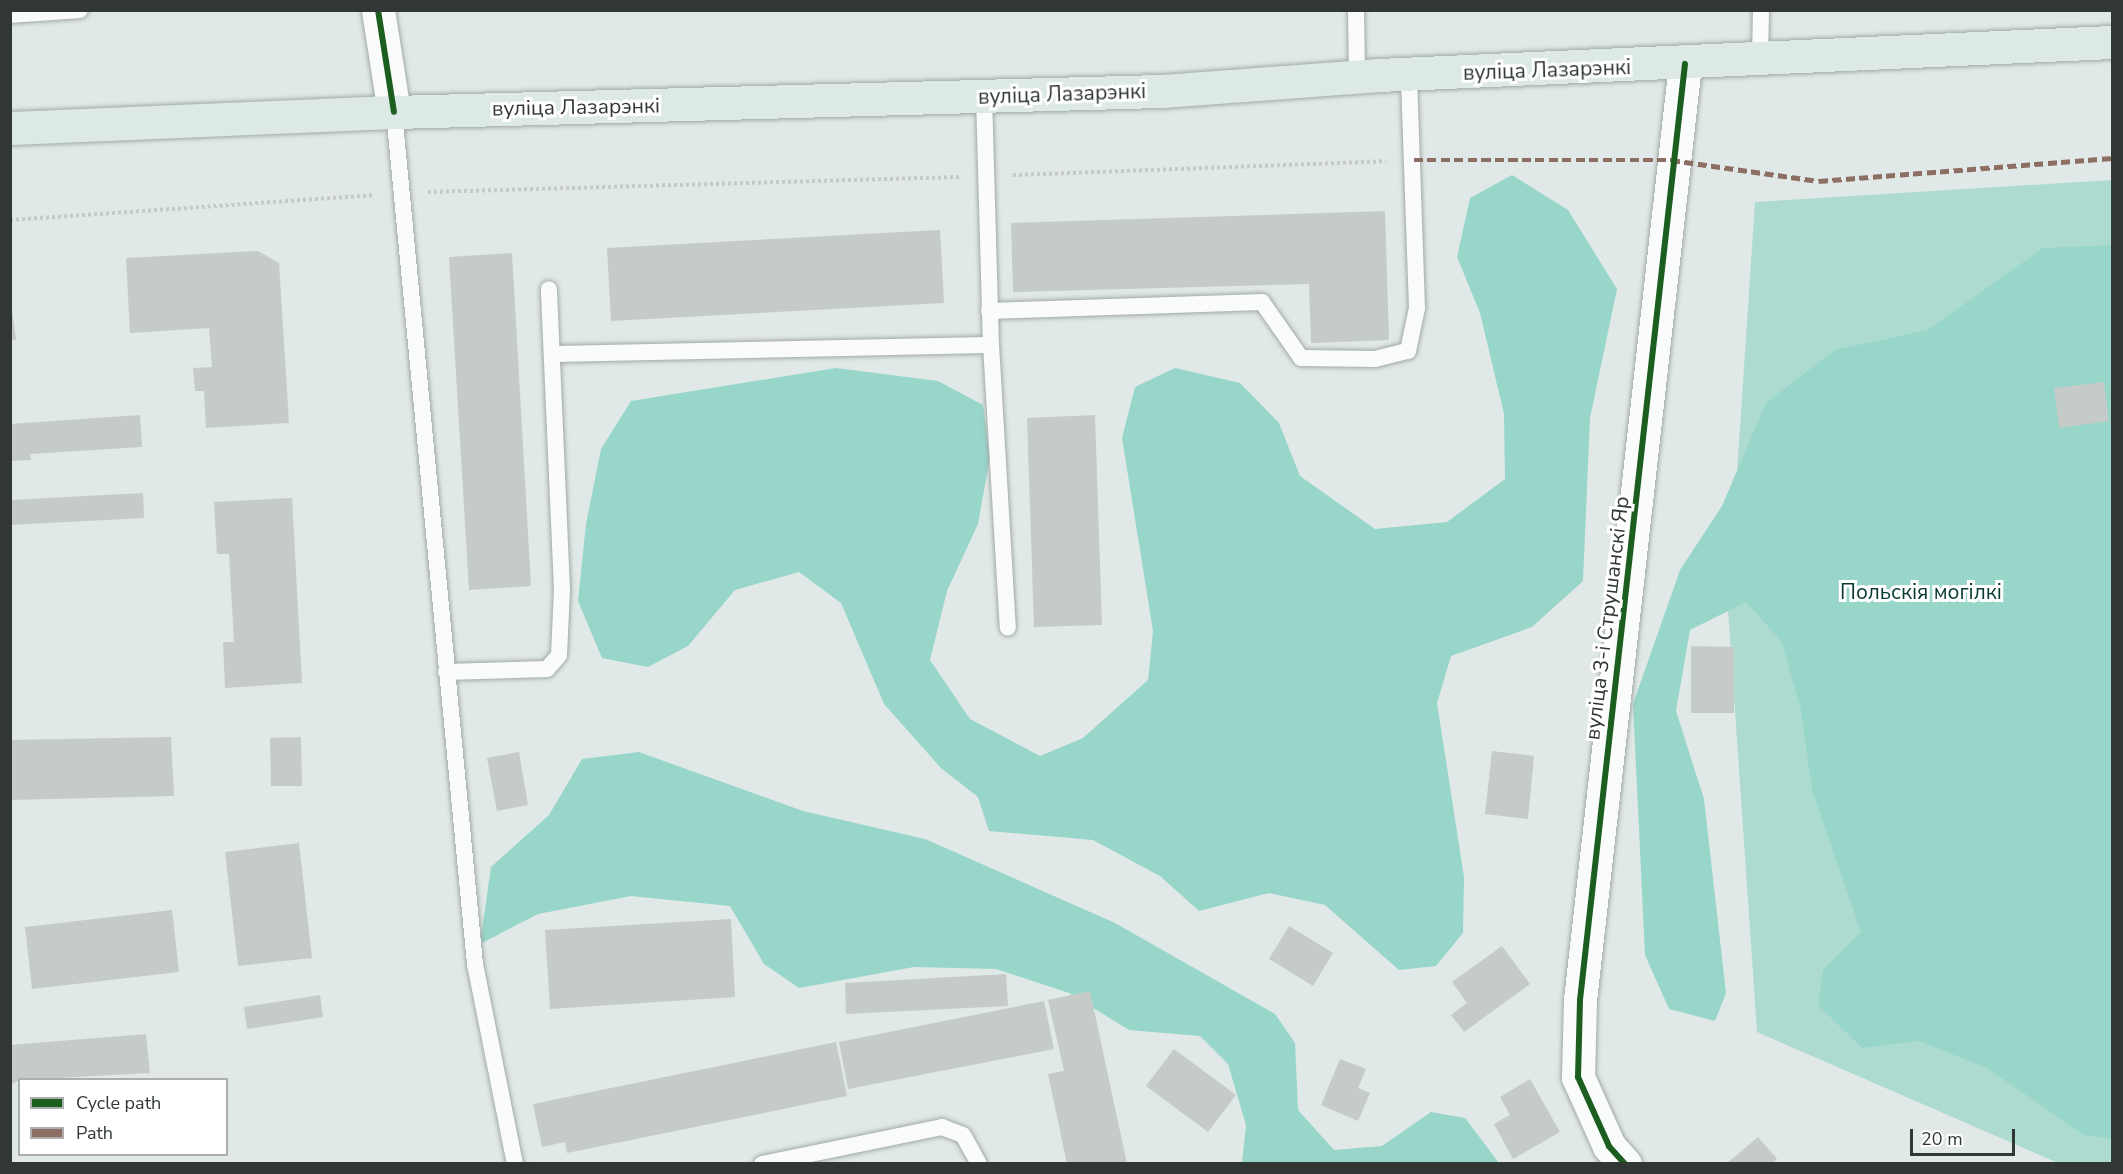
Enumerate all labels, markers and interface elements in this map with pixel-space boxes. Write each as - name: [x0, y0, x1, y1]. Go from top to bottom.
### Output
- street label: вуліца Лазарэнкі: [1463, 54, 1631, 86]
- street label: вуліца Лазарэнкі: [978, 78, 1146, 110]
- street label: вуліца Лазарэнкі: [492, 93, 660, 121]
- street label: вуліца 3-і Струшанскі Яр: [1580, 495, 1634, 741]
- park label: Польскія могілкі: [1840, 579, 2002, 605]
- legend: [18, 1078, 228, 1156]
- text: Cycle path: [76, 1091, 161, 1115]
- scale bar: [1913, 1117, 2018, 1155]
- text: Path: [76, 1121, 113, 1145]
- text: 20 m: [1921, 1127, 1963, 1151]

